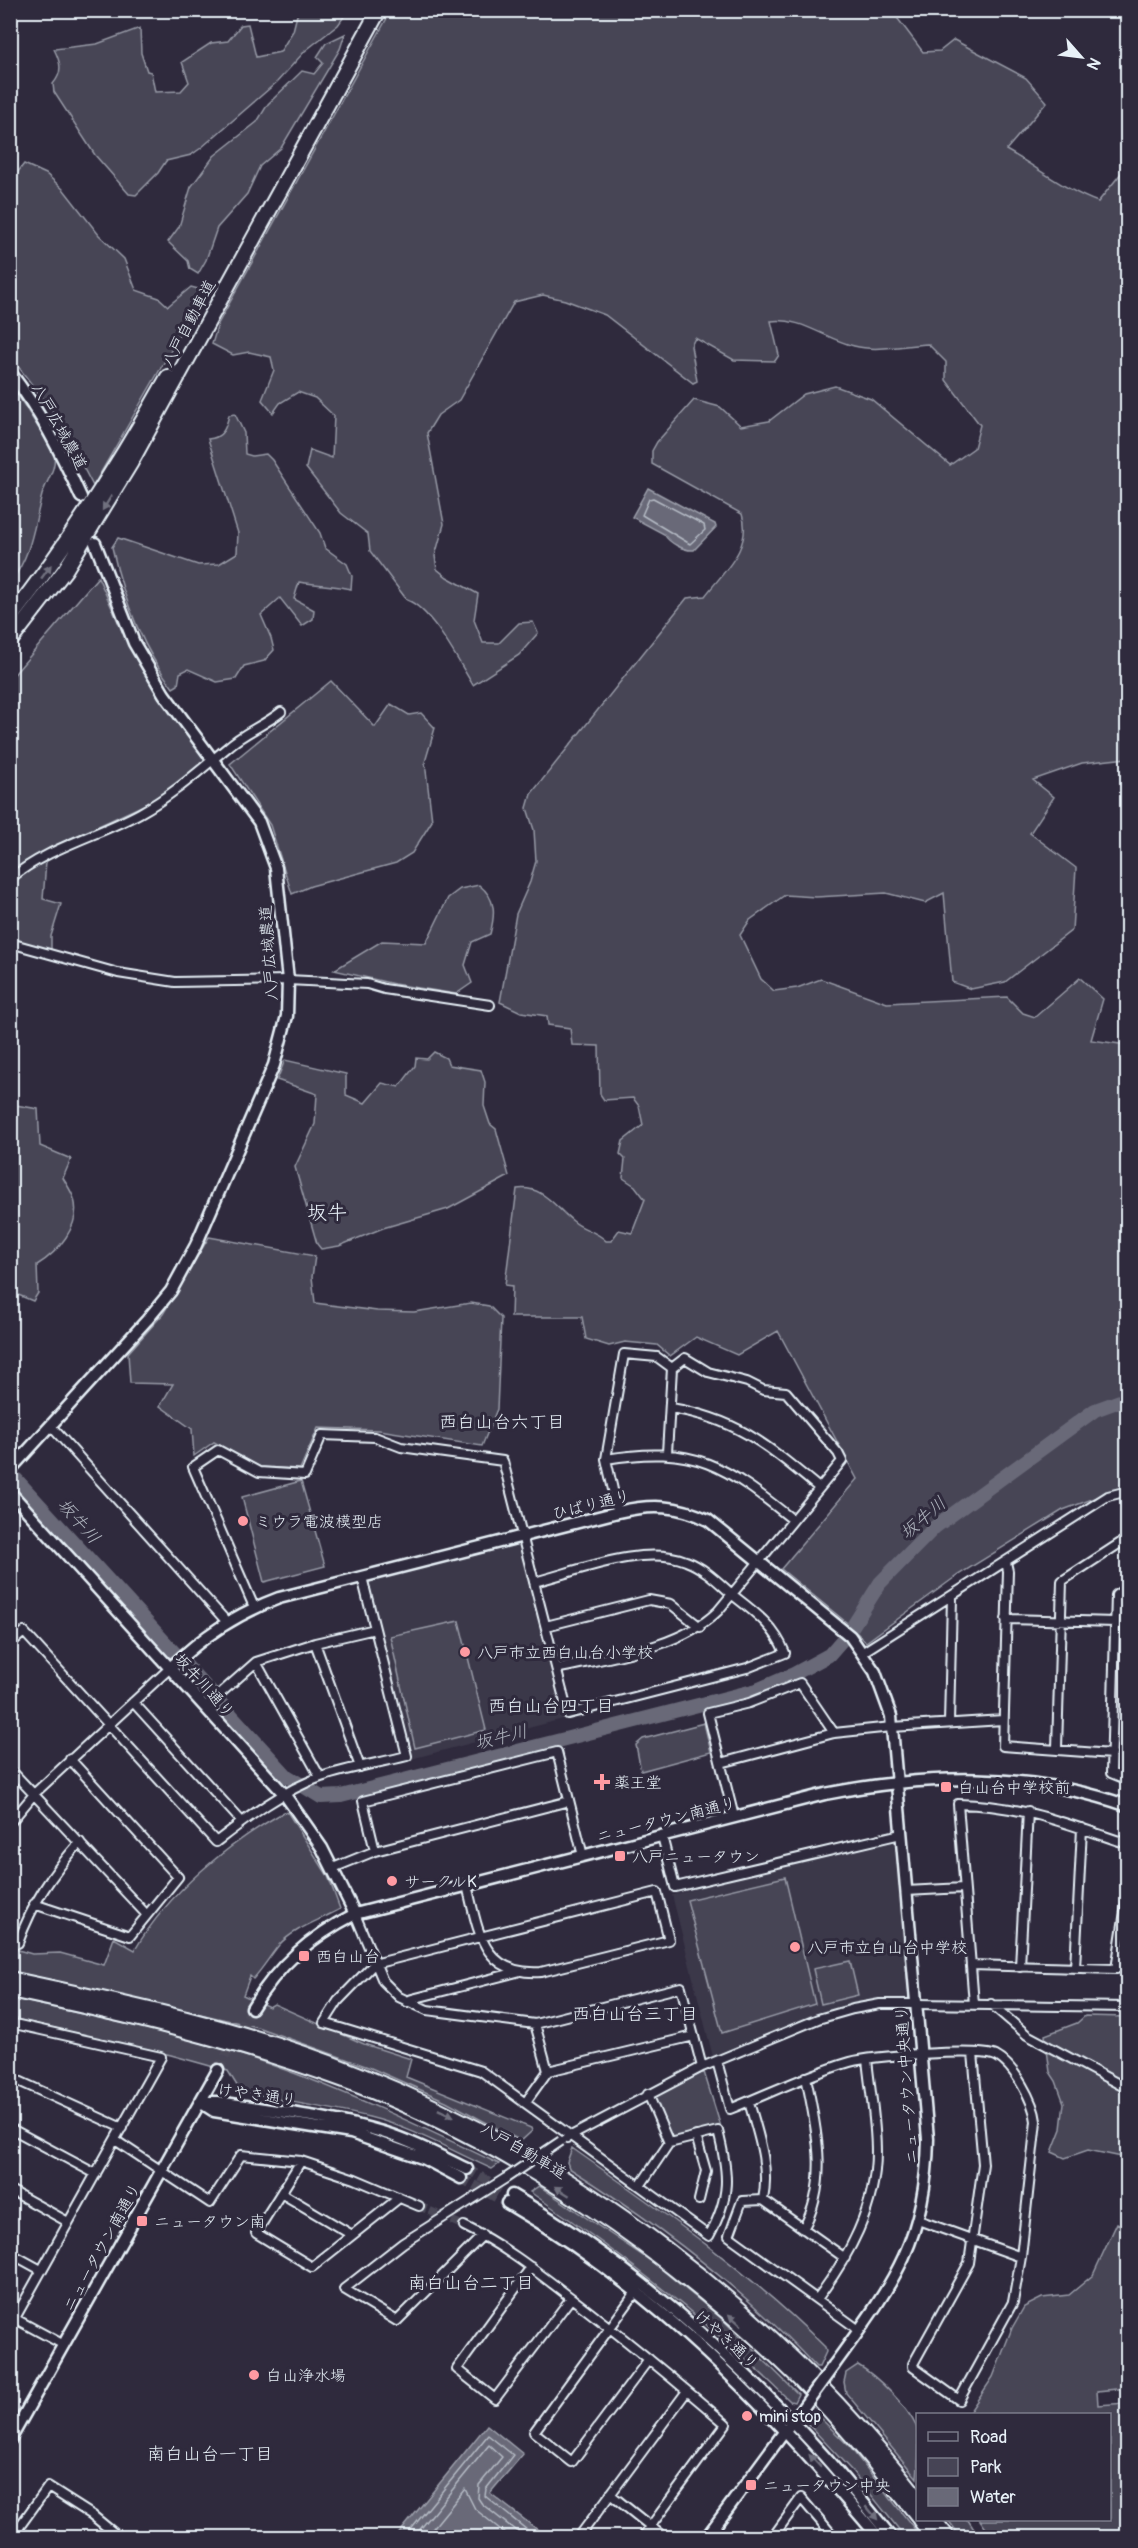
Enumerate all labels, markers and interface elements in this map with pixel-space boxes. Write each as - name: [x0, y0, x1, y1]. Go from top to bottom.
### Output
- north arrow: [1051, 27, 1111, 87]
- text: N: [1082, 54, 1105, 73]
- street label: 八戸自動車道: [158, 276, 220, 371]
- street label: 八戸広域農道: [27, 380, 91, 473]
- one-way arrow: [102, 495, 113, 511]
- one-way arrow: [40, 564, 52, 580]
- street label: 八戸広域農道: [256, 904, 282, 1002]
- district label: 坂牛: [307, 1200, 347, 1225]
- district label: 西白山台六丁目: [439, 1411, 565, 1434]
- street label: ひばり通り: [550, 1486, 632, 1524]
- water label: 坂牛川: [895, 1492, 951, 1545]
- water label: 坂牛川: [52, 1494, 105, 1549]
- place label: ミウラ電波模型店: [255, 1512, 383, 1532]
- marker: ミウラ電波模型店: [236, 1514, 250, 1528]
- place label: 八戸市立西白山台小学校: [477, 1643, 653, 1663]
- marker: 八戸市立西白山台小学校: [458, 1645, 472, 1659]
- street label: 坂牛川通り: [170, 1649, 238, 1722]
- district label: 西白山台四丁目: [488, 1695, 614, 1718]
- water label: 坂牛川: [472, 1720, 530, 1755]
- place label: 薬王堂: [614, 1773, 662, 1793]
- marker: 薬王堂: [595, 1775, 609, 1789]
- place label: 白山台中学校前: [958, 1778, 1070, 1798]
- marker: 白山台中学校前: [939, 1780, 953, 1794]
- street label: ニュータウン南通り: [594, 1793, 738, 1847]
- place label: 八戸ニュータウン: [632, 1847, 760, 1867]
- marker: 八戸ニュータウン: [613, 1849, 627, 1863]
- place label: サークルK: [404, 1872, 477, 1892]
- marker: サークルK: [385, 1874, 399, 1888]
- place label: 八戸市立白山台中学校: [807, 1938, 967, 1958]
- marker: 八戸市立白山台中学校: [788, 1940, 802, 1954]
- place label: 西白山台: [316, 1947, 380, 1967]
- marker: 西白山台: [297, 1949, 311, 1963]
- district label: 西白山台三丁目: [572, 2003, 698, 2026]
- street label: ニュータウン中央通り: [891, 2005, 923, 2165]
- street label: けやき通り: [216, 2080, 298, 2110]
- one-way arrow: [438, 2109, 455, 2118]
- street label: 八戸自動車道: [477, 2118, 570, 2184]
- street label: ニュータウン南通り: [58, 2180, 145, 2315]
- one-way arrow: [554, 2185, 570, 2196]
- place label: ニュータウン南: [154, 2212, 266, 2232]
- marker: ニュータウン南: [135, 2214, 149, 2228]
- district label: 南白山台二丁目: [408, 2272, 534, 2295]
- street label: けやき通り: [690, 2306, 763, 2374]
- one-way arrow: [728, 2314, 743, 2327]
- place label: 白山浄水場: [266, 2366, 346, 2386]
- marker: 白山浄水場: [247, 2368, 261, 2382]
- place label: mini stop: [759, 2407, 821, 2427]
- marker: mini stop: [740, 2409, 754, 2423]
- legend: [916, 2413, 1111, 2521]
- text: Road: [970, 2426, 1007, 2449]
- district label: 南白山台一丁目: [147, 2443, 273, 2466]
- one-way arrow: [808, 2454, 822, 2468]
- text: Park: [970, 2456, 1002, 2479]
- place label: ニュータウン中央: [763, 2476, 891, 2496]
- marker: ニュータウン中央: [744, 2478, 758, 2492]
- text: Water: [970, 2486, 1016, 2509]
- one-way arrow: [865, 2505, 878, 2520]

